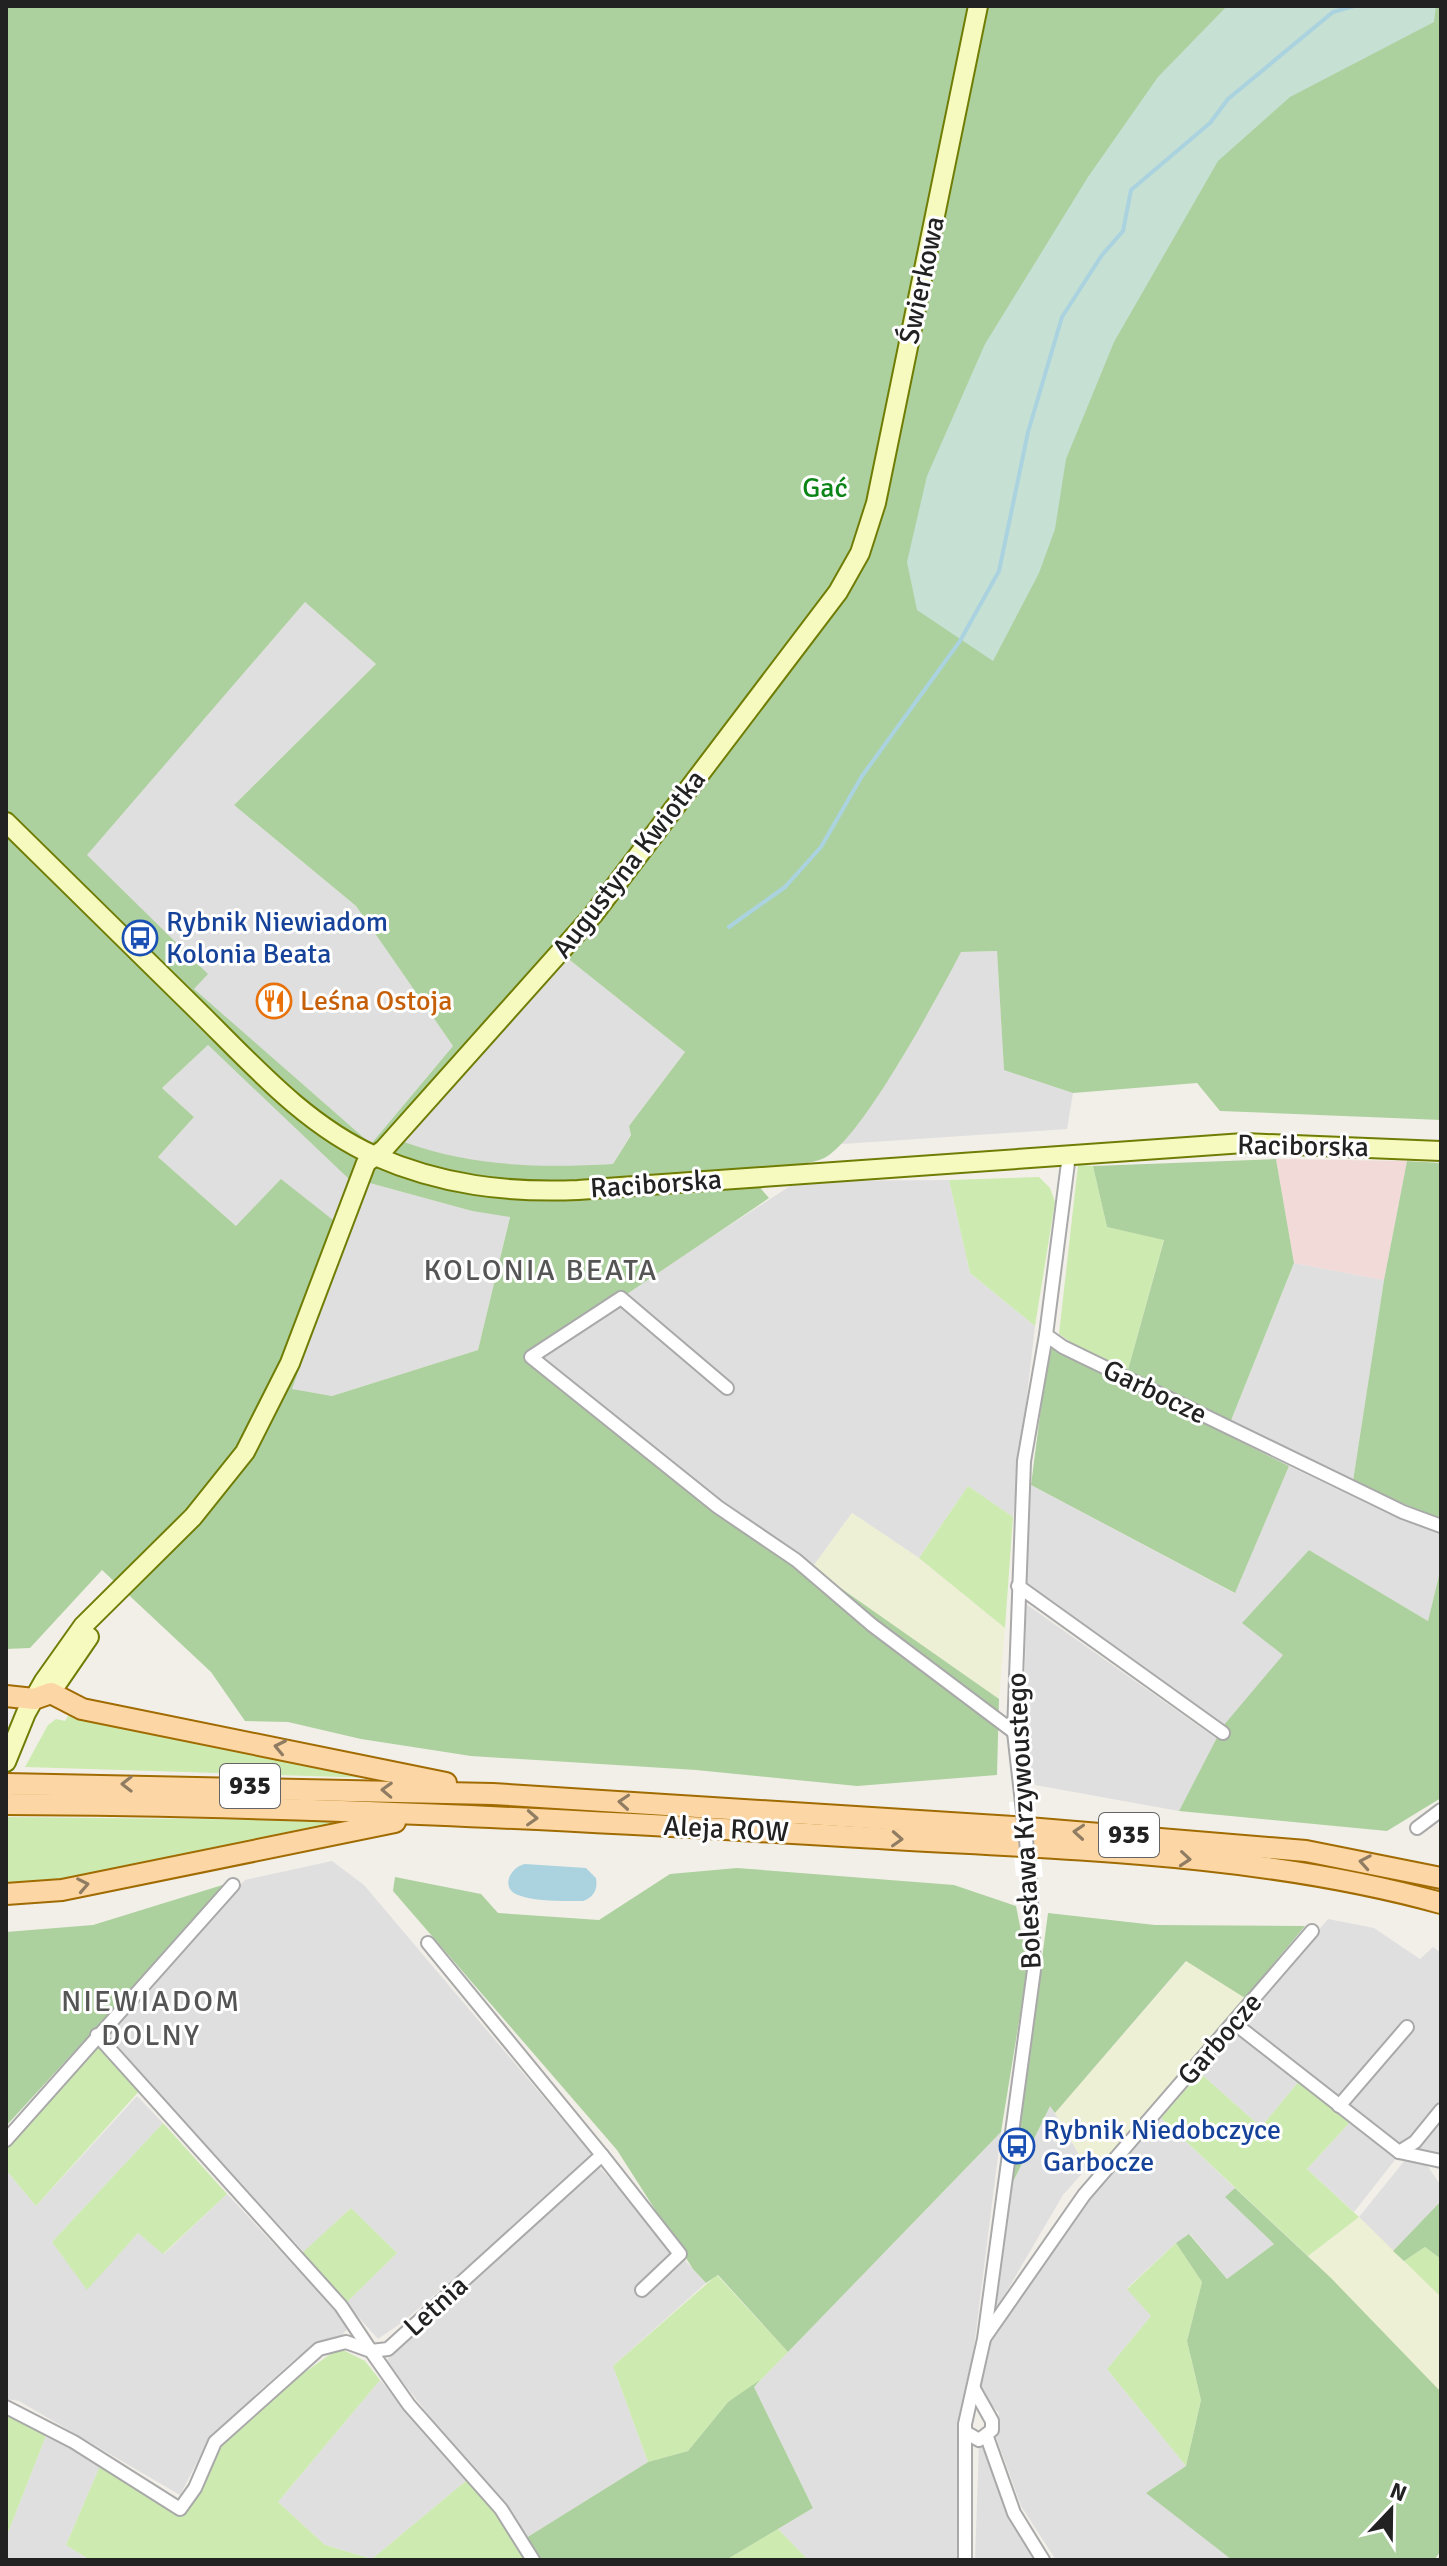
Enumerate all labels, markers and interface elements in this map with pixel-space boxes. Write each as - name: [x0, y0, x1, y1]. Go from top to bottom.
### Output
- street label: Świerkowa: [892, 213, 952, 347]
- park label: Gać: [802, 471, 848, 505]
- street label: Augustyna Kwiotka: [545, 763, 713, 965]
- place label: Rybnik Niewiadom Kolonia Beata: [166, 905, 388, 971]
- bus stop icon: Rybnik Niewiadom Kolonia Beata: [121, 919, 159, 957]
- restaurant icon: Leśna Ostoja: [255, 982, 293, 1020]
- place label: Leśna Ostoja: [300, 984, 453, 1018]
- street label: Raciborska: [1237, 1128, 1369, 1164]
- street label: Raciborska: [589, 1162, 723, 1206]
- district label: KOLONIA BEATA: [424, 1252, 658, 1289]
- street label: Garbocze: [1098, 1352, 1212, 1432]
- street label: Bolesława Krzywoustego: [999, 1672, 1049, 1970]
- one-way arrow: [274, 1739, 288, 1756]
- road number: 935: [220, 1764, 280, 1808]
- one-way arrow: [120, 1776, 133, 1793]
- one-way arrow: [380, 1782, 393, 1799]
- one-way arrow: [617, 1794, 630, 1811]
- street label: Aleja ROW: [662, 1809, 790, 1849]
- one-way arrow: [526, 1810, 539, 1827]
- road number: 935: [1099, 1813, 1159, 1857]
- one-way arrow: [1072, 1823, 1085, 1840]
- one-way arrow: [891, 1830, 904, 1847]
- one-way arrow: [1179, 1850, 1192, 1867]
- one-way arrow: [1358, 1854, 1372, 1871]
- one-way arrow: [77, 1878, 90, 1895]
- district label: NIEWIADOM DOLNY: [61, 1983, 241, 2054]
- street label: Garbocze: [1171, 1986, 1269, 2092]
- place label: Rybnik Niedobczyce Garbocze: [1043, 2113, 1281, 2179]
- bus stop icon: Rybnik Niedobczyce Garbocze: [998, 2127, 1036, 2165]
- street label: Letnia: [397, 2268, 475, 2344]
- north arrow: [1351, 2470, 1431, 2550]
- text: N: [1386, 2477, 1410, 2507]

